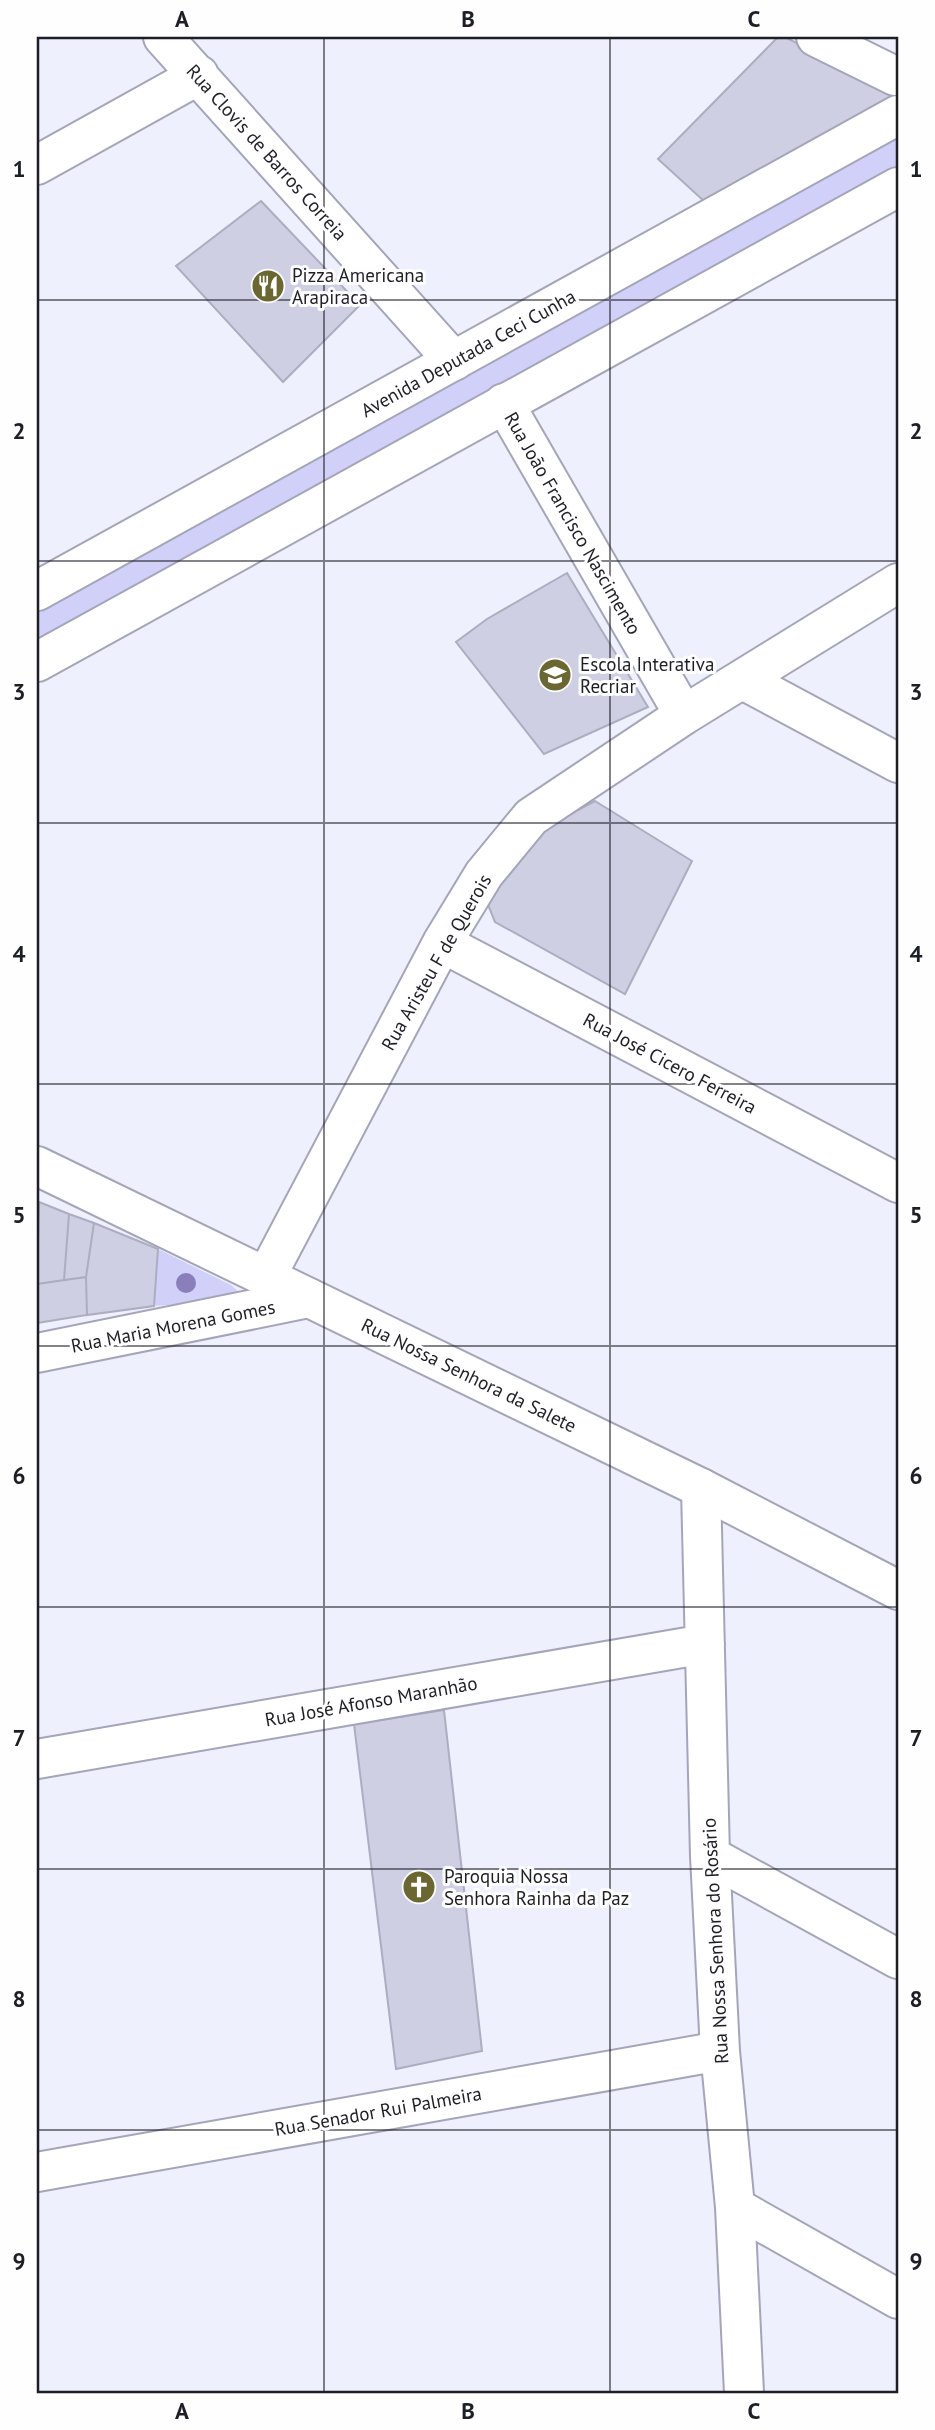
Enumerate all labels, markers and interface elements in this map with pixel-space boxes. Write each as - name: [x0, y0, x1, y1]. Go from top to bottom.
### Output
- text: A: [175, 4, 189, 33]
- text: B: [461, 4, 475, 33]
- text: C: [748, 4, 761, 33]
- street label: Rua Clovis de Barros Correia: [182, 59, 352, 245]
- text: 1: [12, 154, 26, 183]
- text: 1: [909, 154, 923, 183]
- place label: Pizza Americana Arapiraca: [292, 263, 424, 309]
- restaurant icon: Pizza Americana Arapiraca: [249, 267, 287, 305]
- street label: Avenida Deputada Ceci Cunha: [356, 284, 580, 422]
- street label: Rua João Francisco Nascimento: [499, 407, 647, 639]
- text: 2: [12, 416, 26, 445]
- text: 2: [909, 416, 923, 445]
- place label: Escola Interativa Recriar: [580, 652, 714, 698]
- school or university icon: Escola Interativa Recriar: [536, 656, 574, 694]
- text: 3: [12, 677, 26, 706]
- text: 3: [909, 677, 923, 706]
- street label: Rua Aristeu F de Querois: [376, 870, 496, 1054]
- text: 4: [12, 939, 26, 968]
- text: 4: [909, 939, 923, 968]
- street label: Rua José Cicero Ferreira: [579, 1007, 761, 1119]
- text: 5: [12, 1200, 26, 1229]
- text: 5: [909, 1200, 923, 1229]
- street label: Rua Maria Morena Gomes: [69, 1294, 277, 1358]
- street label: Rua Nossa Senhora da Salete: [358, 1312, 580, 1438]
- text: 6: [12, 1461, 26, 1490]
- text: 6: [909, 1461, 923, 1490]
- street label: Rua José Afonso Maranhão: [263, 1670, 479, 1732]
- text: 7: [12, 1723, 26, 1752]
- text: 7: [909, 1723, 923, 1752]
- street label: Rua Nossa Senhora do Rosário: [697, 1817, 733, 2065]
- place label: Paroquia Nossa Senhora Rainha da Paz: [444, 1864, 629, 1910]
- church icon: Paroquia Nossa Senhora Rainha da Paz: [400, 1868, 438, 1906]
- text: 8: [12, 1984, 26, 2013]
- text: 8: [909, 1984, 923, 2013]
- street label: Rua Senador Rui Palmeira: [273, 2081, 483, 2141]
- text: 9: [12, 2246, 26, 2275]
- text: 9: [909, 2246, 923, 2275]
- text: A: [175, 2396, 189, 2425]
- text: B: [461, 2396, 475, 2425]
- text: C: [748, 2396, 761, 2425]

